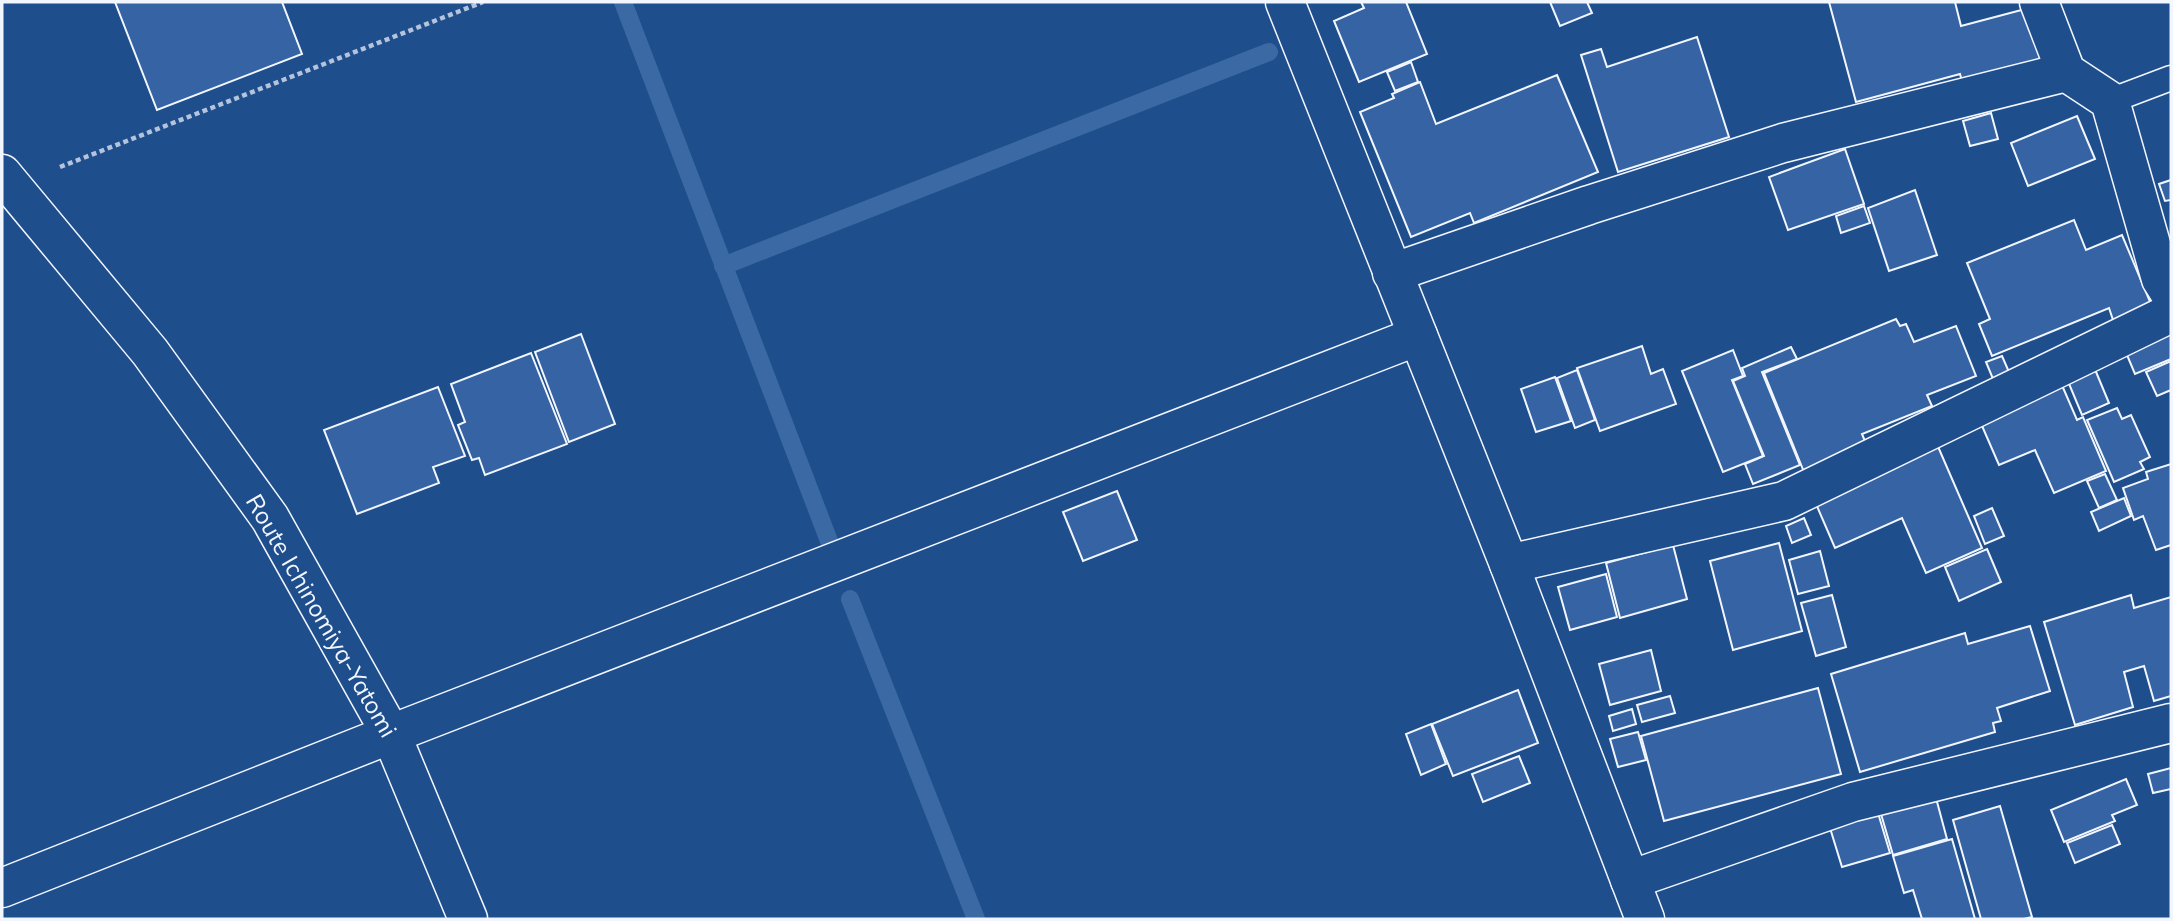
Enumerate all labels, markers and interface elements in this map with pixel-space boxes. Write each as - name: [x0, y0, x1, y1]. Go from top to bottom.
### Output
- street label: Route Ichinomiya-Yatomi: [240, 489, 404, 742]

